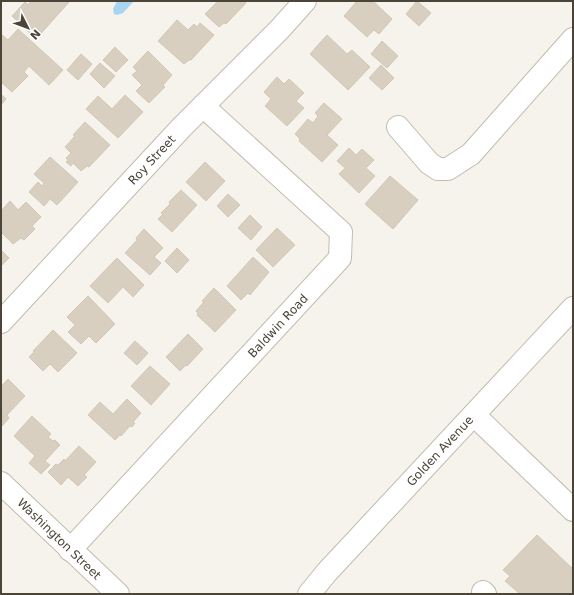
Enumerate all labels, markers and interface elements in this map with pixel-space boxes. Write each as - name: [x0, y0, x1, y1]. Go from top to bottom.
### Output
- north arrow: [8, 8, 48, 48]
- text: N: [27, 27, 43, 42]
- street label: Roy Street: [126, 132, 179, 188]
- street label: Baldwin Road: [245, 292, 311, 360]
- street label: Golden Avenue: [404, 413, 476, 489]
- street label: Washington Street: [14, 495, 104, 583]

